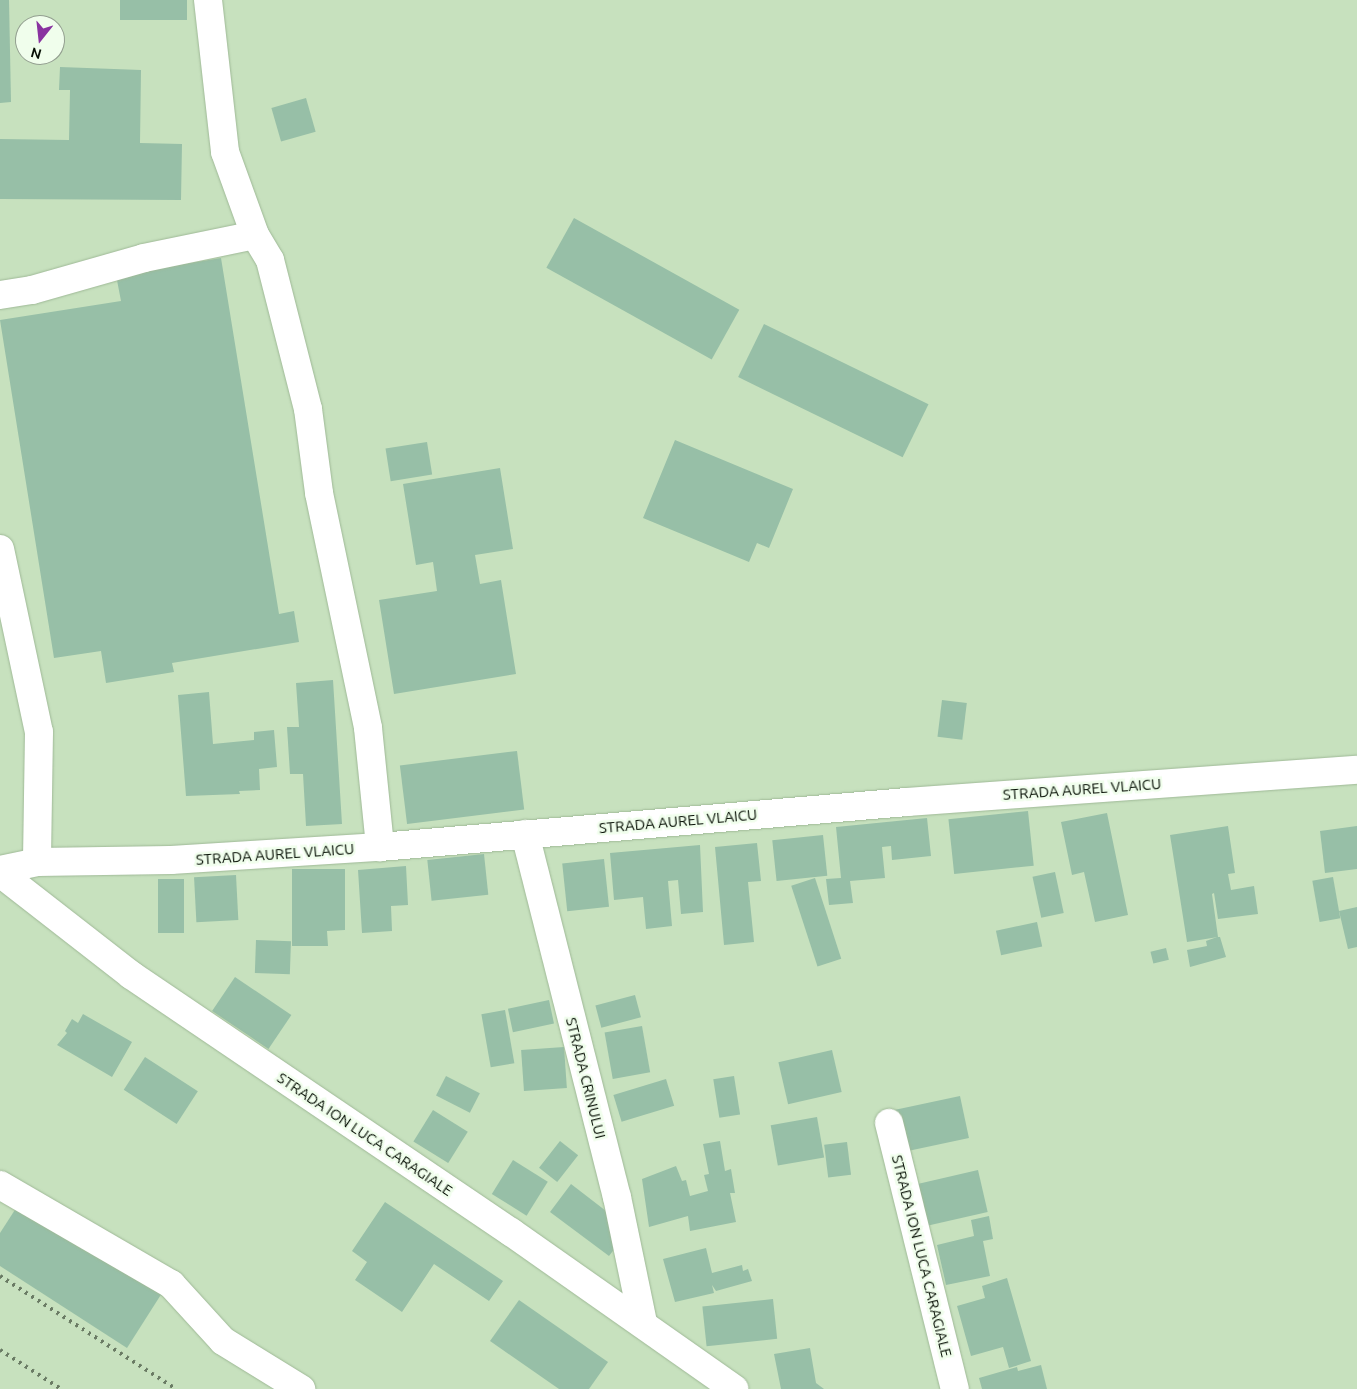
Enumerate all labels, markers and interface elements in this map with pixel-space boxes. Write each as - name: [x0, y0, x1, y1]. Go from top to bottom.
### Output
- north arrow: [15, 15, 65, 65]
- text: N: [29, 44, 43, 63]
- street label: STRADA AUREL VLAICU: [1002, 774, 1162, 804]
- street label: STRADA AUREL VLAICU: [598, 805, 758, 837]
- street label: STRADA AUREL VLAICU: [195, 839, 355, 869]
- street label: STRADA CRINULUI: [562, 1016, 610, 1140]
- street label: STRADA ION LUCA CARAGIALE: [274, 1068, 456, 1200]
- street label: STRADA ION LUCA CARAGIALE: [888, 1153, 956, 1359]

